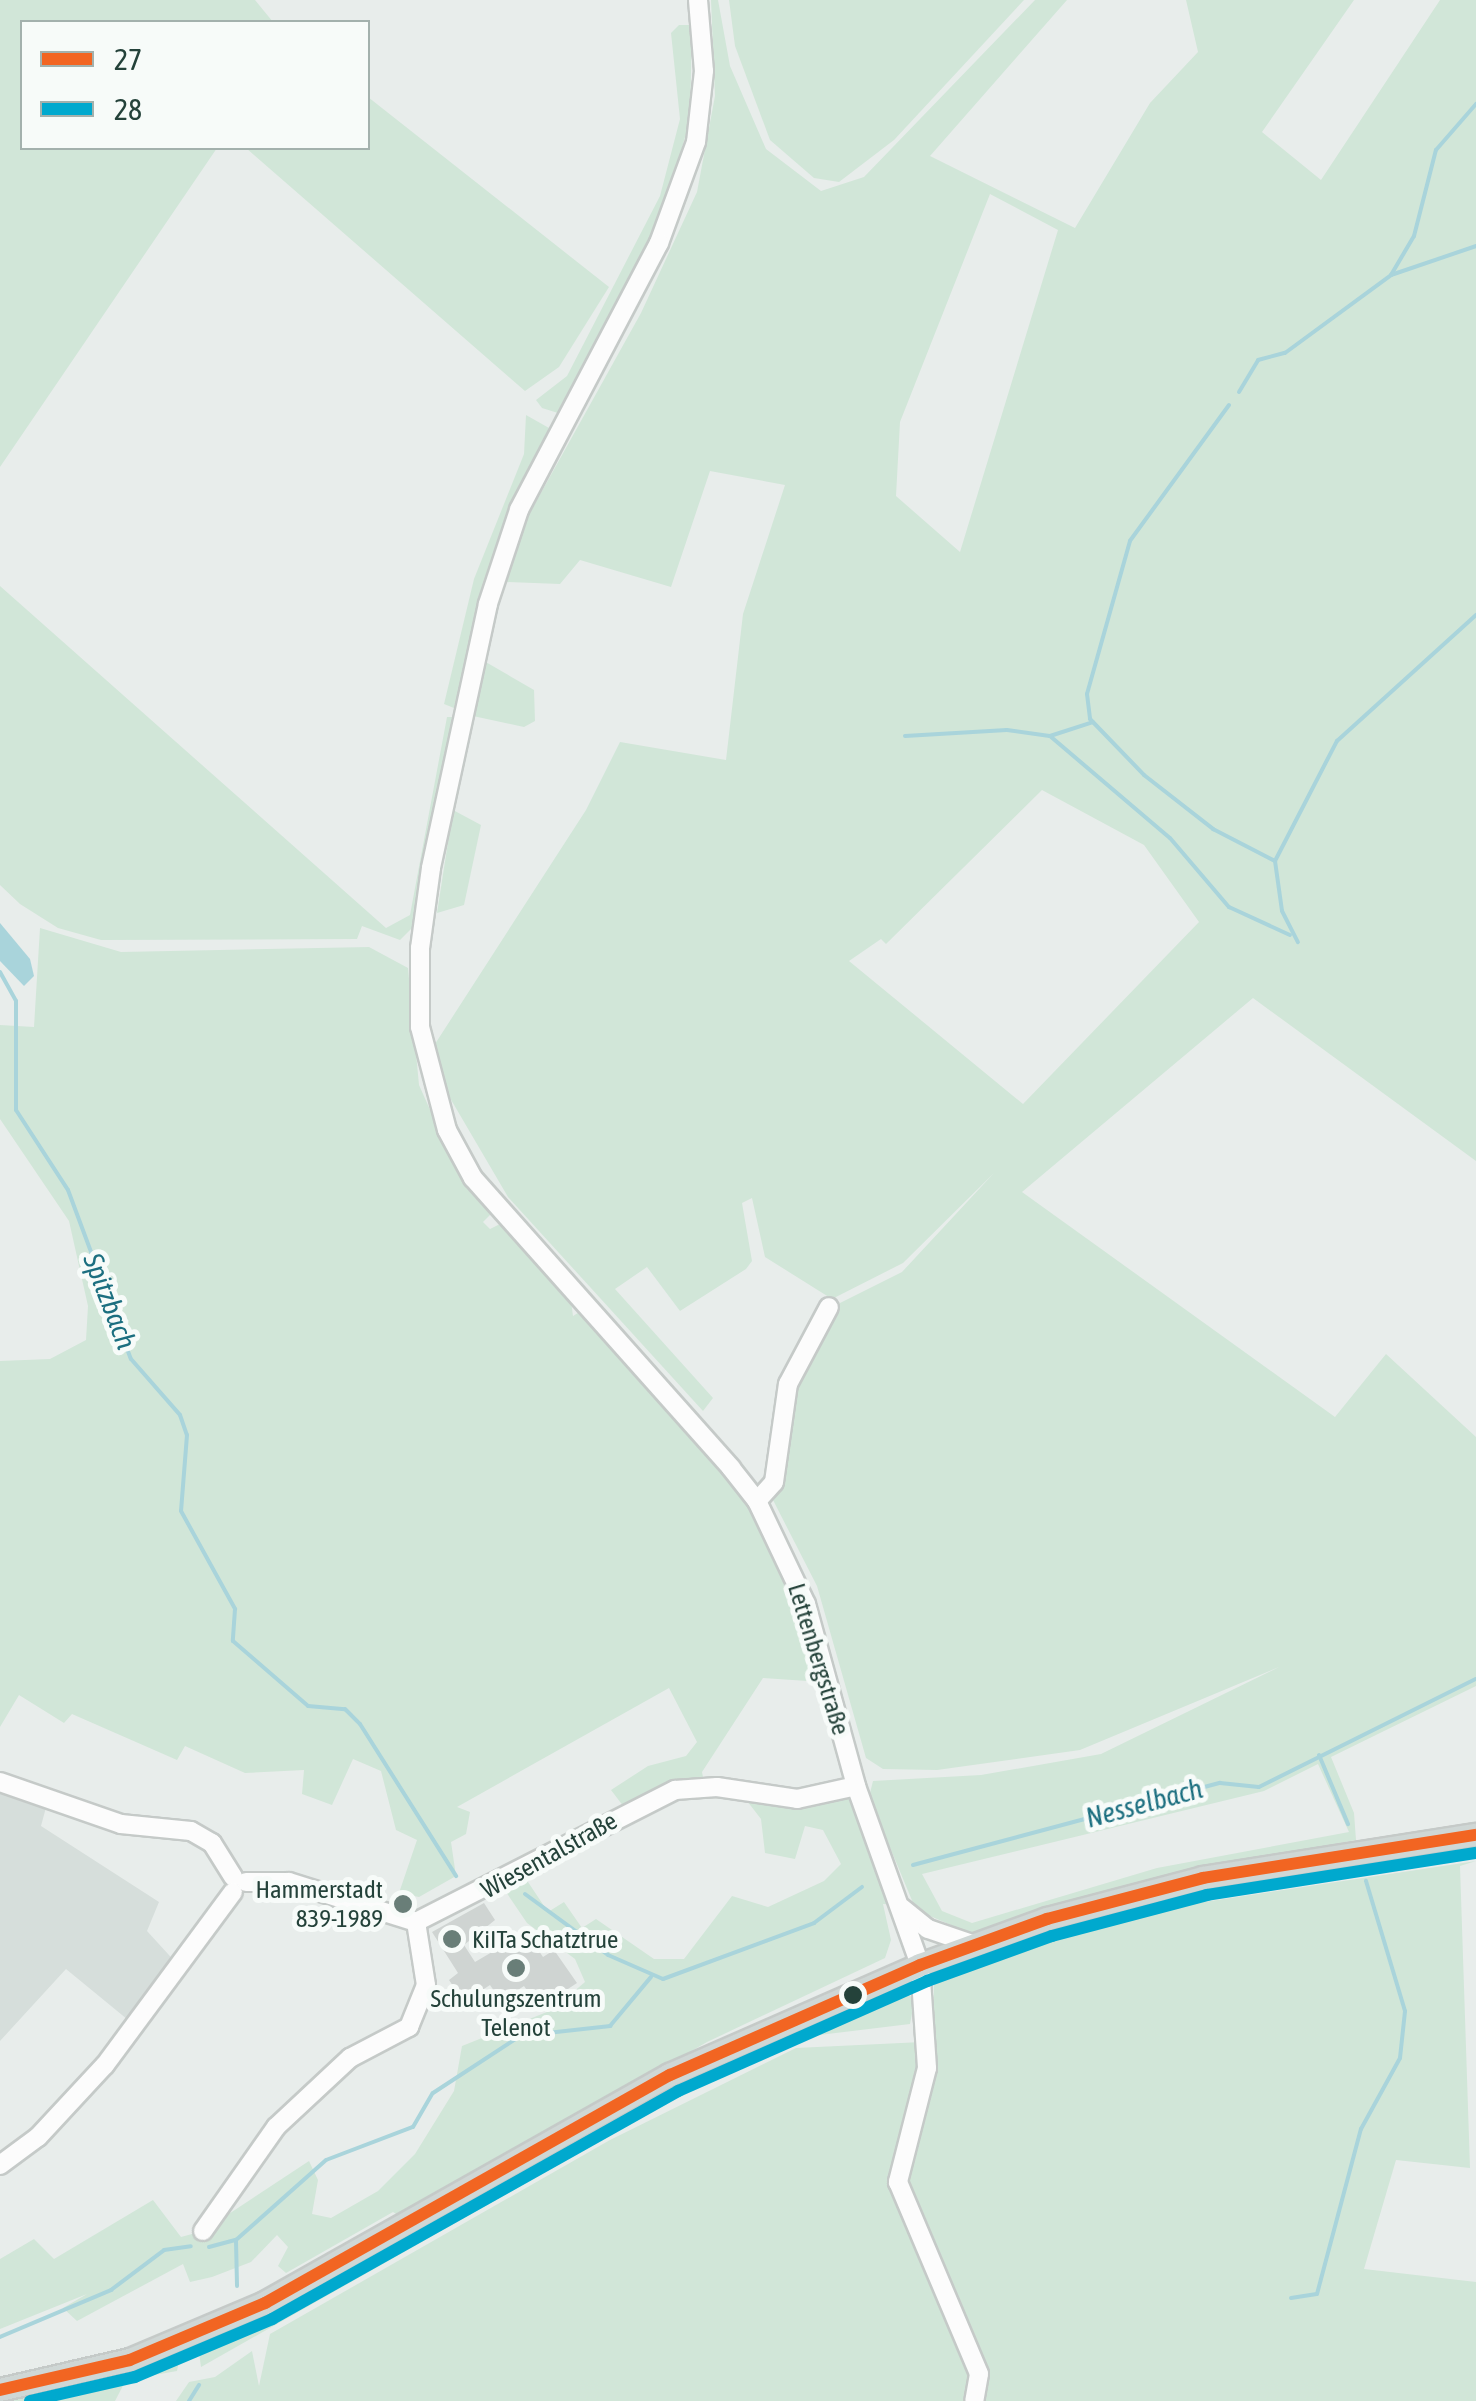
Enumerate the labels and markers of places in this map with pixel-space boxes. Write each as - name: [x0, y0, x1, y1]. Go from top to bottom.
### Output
- place label: Hammerstadt 839-1989: [255, 1875, 383, 1934]
- marker: Hammerstadt 839-1989: [392, 1893, 414, 1915]
- place label: KiITa Schatztrue: [472, 1924, 618, 1954]
- marker: KiITa Schatztrue: [441, 1928, 463, 1950]
- marker: Schulungszentrum Telenot: [505, 1957, 527, 1979]
- place label: Schulungszentrum Telenot: [430, 1984, 602, 2043]
- unlabelled marker: [843, 1985, 863, 2005]

